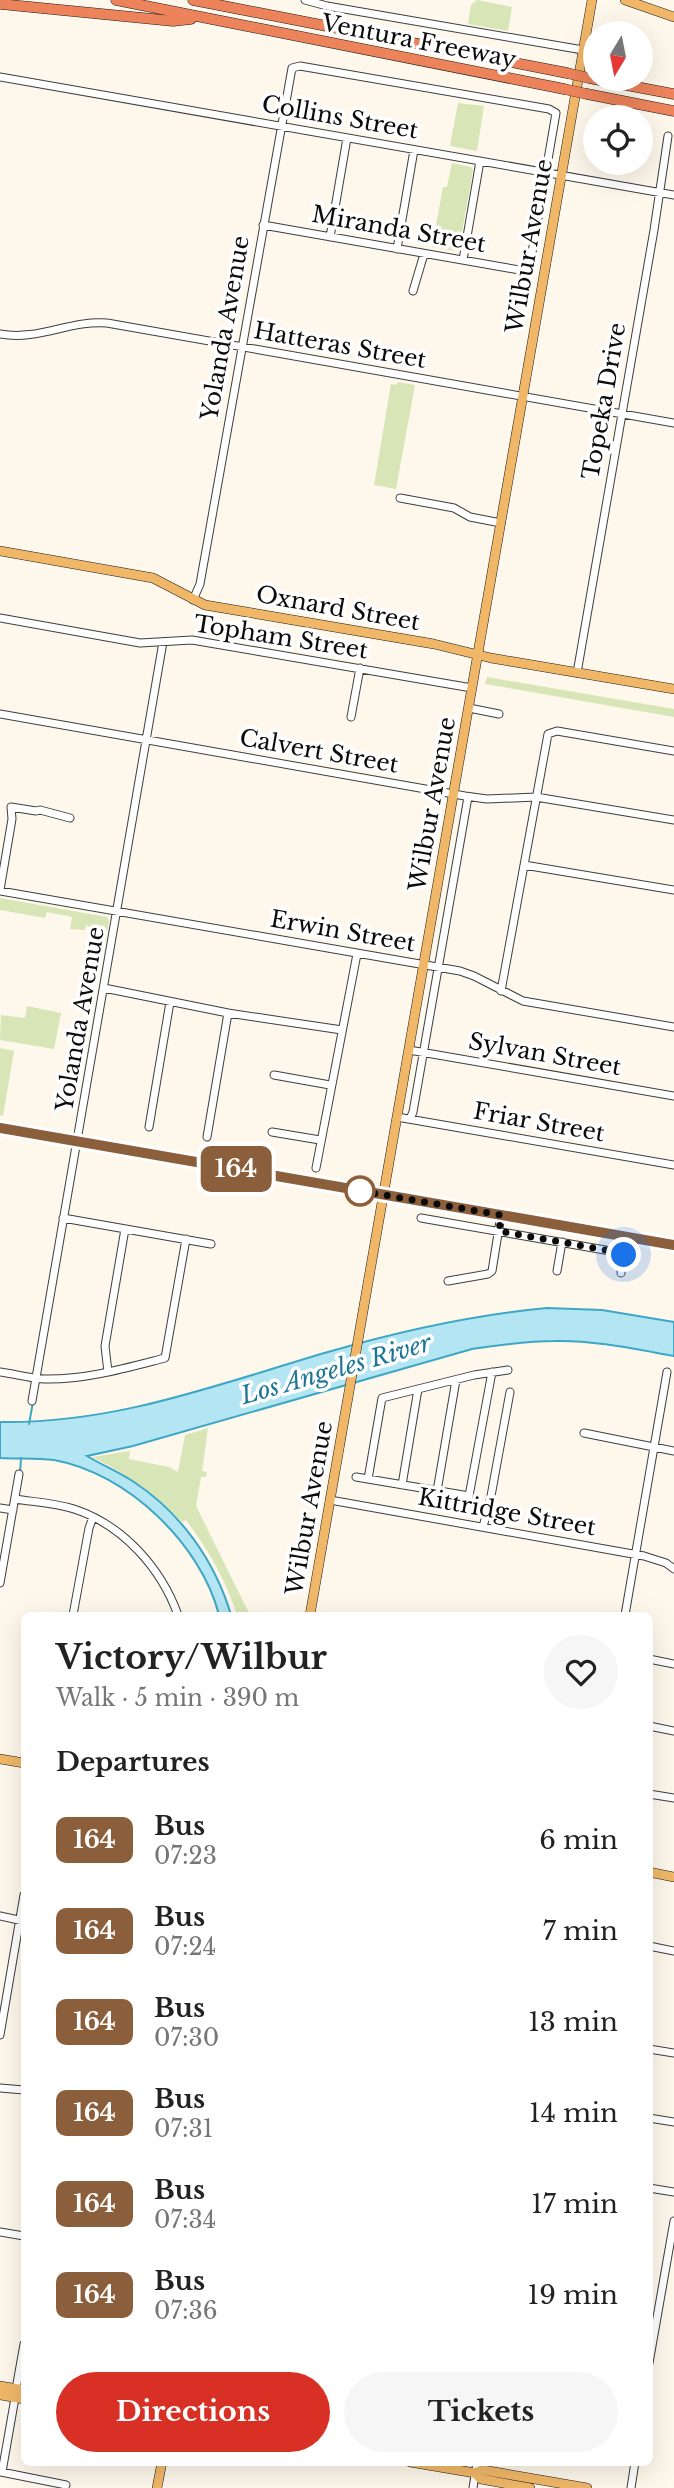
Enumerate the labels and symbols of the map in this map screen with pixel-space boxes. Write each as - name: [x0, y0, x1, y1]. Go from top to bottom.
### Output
- street label: Ventura Freeway: [318, 8, 519, 74]
- north arrow: [583, 21, 653, 91]
- street label: Collins Street: [260, 89, 421, 145]
- street label: Wilbur Avenue: [500, 157, 558, 336]
- street label: Miranda Street: [310, 200, 489, 258]
- street label: Yolanda Avenue: [195, 234, 255, 423]
- street label: Hatteras Street: [252, 316, 429, 374]
- street label: Topeka Drive: [576, 320, 632, 482]
- street label: Oxnard Street: [254, 580, 422, 636]
- street label: Topham Street: [192, 609, 370, 665]
- street label: Wilbur Avenue: [403, 715, 461, 894]
- street label: Calvert Street: [237, 723, 401, 779]
- street label: Erwin Street: [268, 904, 418, 958]
- street label: Yolanda Avenue: [50, 925, 110, 1114]
- street label: Sylvan Street: [467, 1027, 624, 1081]
- street label: Friar Street: [471, 1097, 607, 1147]
- line badge: 164: [196, 1146, 276, 1192]
- unlabelled marker: [345, 1176, 375, 1206]
- your location: [606, 1237, 641, 1272]
- water label: Los Angeles River: [236, 1328, 435, 1410]
- street label: Wilbur Avenue: [280, 1419, 338, 1598]
- street label: Kittridge Street: [416, 1483, 598, 1541]

